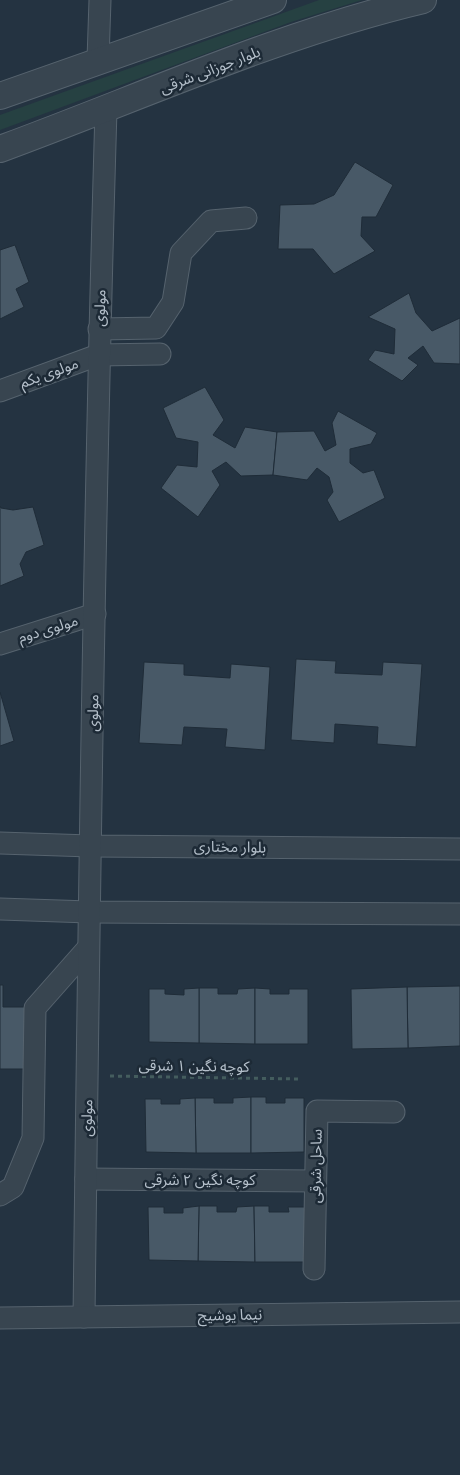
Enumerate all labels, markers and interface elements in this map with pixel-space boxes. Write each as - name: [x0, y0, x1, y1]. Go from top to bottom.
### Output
- street label: بلوار جوزانی شرقی: [157, 43, 263, 97]
- street label: مولوی: [90, 289, 110, 327]
- street label: مولوی یکم: [17, 354, 82, 394]
- street label: مولوی دوم: [16, 611, 81, 649]
- street label: مولوی: [84, 694, 102, 732]
- street label: بلوار مختاری: [194, 837, 266, 857]
- street label: کوچه نگین ۱ شرقی: [138, 1056, 251, 1077]
- street label: مولوی: [78, 1099, 96, 1137]
- street label: ساحل شرقی: [306, 1129, 326, 1203]
- street label: کوچه نگین ۲ شرقی: [144, 1171, 256, 1190]
- street label: نیما یوشیج: [198, 1305, 263, 1328]

